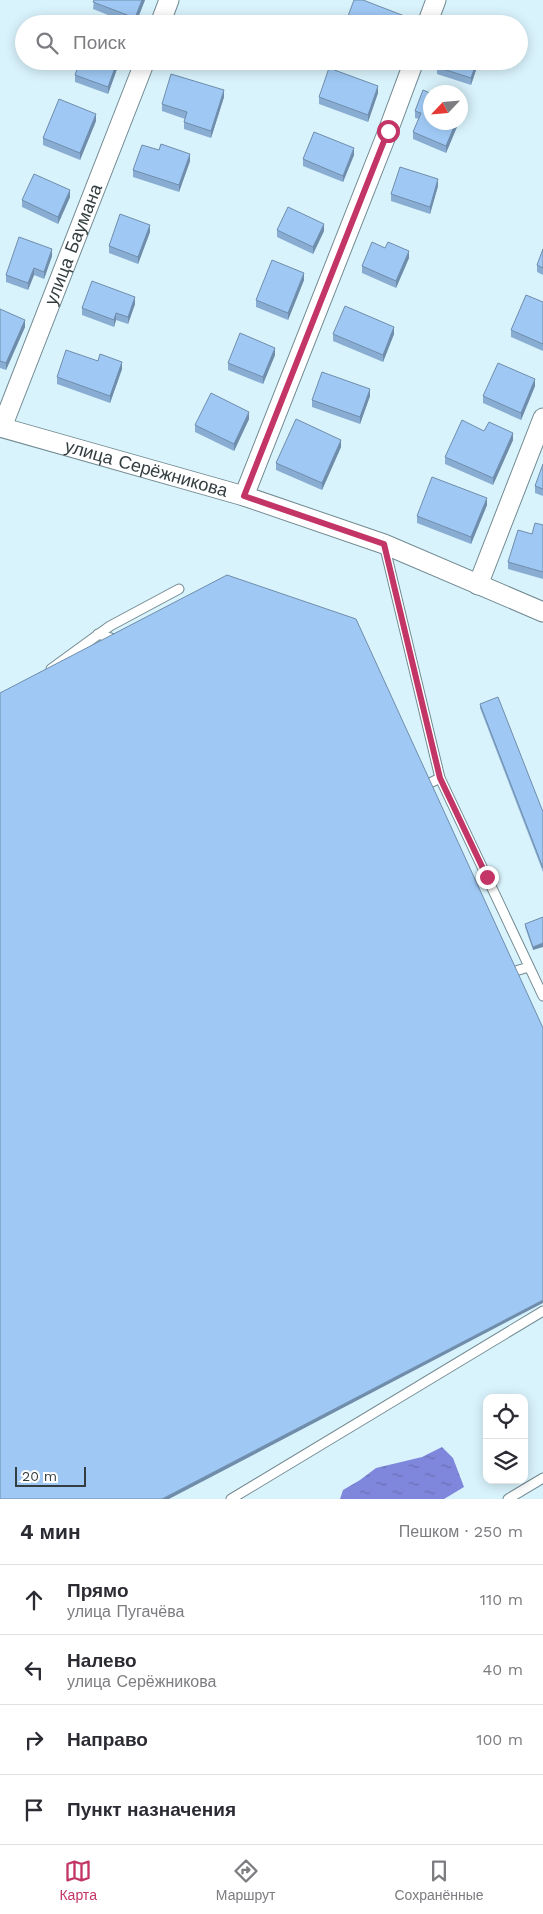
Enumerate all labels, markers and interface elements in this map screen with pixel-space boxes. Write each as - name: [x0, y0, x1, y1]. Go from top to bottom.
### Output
- search box: [15, 15, 528, 70]
- icon: search: [33, 29, 61, 57]
- text: Поиск: [73, 31, 126, 54]
- north arrow: [423, 85, 468, 130]
- route start: [377, 120, 400, 143]
- street label: улица Баумана: [40, 180, 106, 308]
- street label: улица Серёжникова: [63, 435, 231, 501]
- route end: [476, 866, 499, 889]
- map controls: [483, 1394, 528, 1484]
- button: locate: [483, 1394, 528, 1439]
- button: layers: [483, 1439, 528, 1484]
- scale bar: [15, 1464, 86, 1487]
- text: 20 m: [22, 1468, 57, 1484]
- text: 4 мин: [20, 1519, 81, 1544]
- text: Пешком · 250 m: [399, 1522, 523, 1541]
- text: Прямо: [67, 1579, 129, 1602]
- icon: ahead: [20, 1586, 48, 1614]
- text: 110 m: [480, 1590, 523, 1609]
- text: улица Пугачёва: [67, 1602, 184, 1621]
- text: Налево: [67, 1649, 137, 1672]
- icon: left: [20, 1656, 48, 1684]
- text: 40 m: [483, 1660, 523, 1679]
- text: улица Серёжникова: [67, 1672, 216, 1691]
- icon: right: [20, 1726, 48, 1754]
- text: Направо: [67, 1728, 148, 1751]
- text: 100 m: [476, 1730, 523, 1749]
- icon: arrive: [20, 1796, 48, 1824]
- text: Пункт назначения: [67, 1798, 236, 1821]
- tab: Карта: [59, 1857, 97, 1903]
- tab: Маршрут: [216, 1857, 276, 1903]
- tab: Сохранённые: [394, 1857, 484, 1903]

